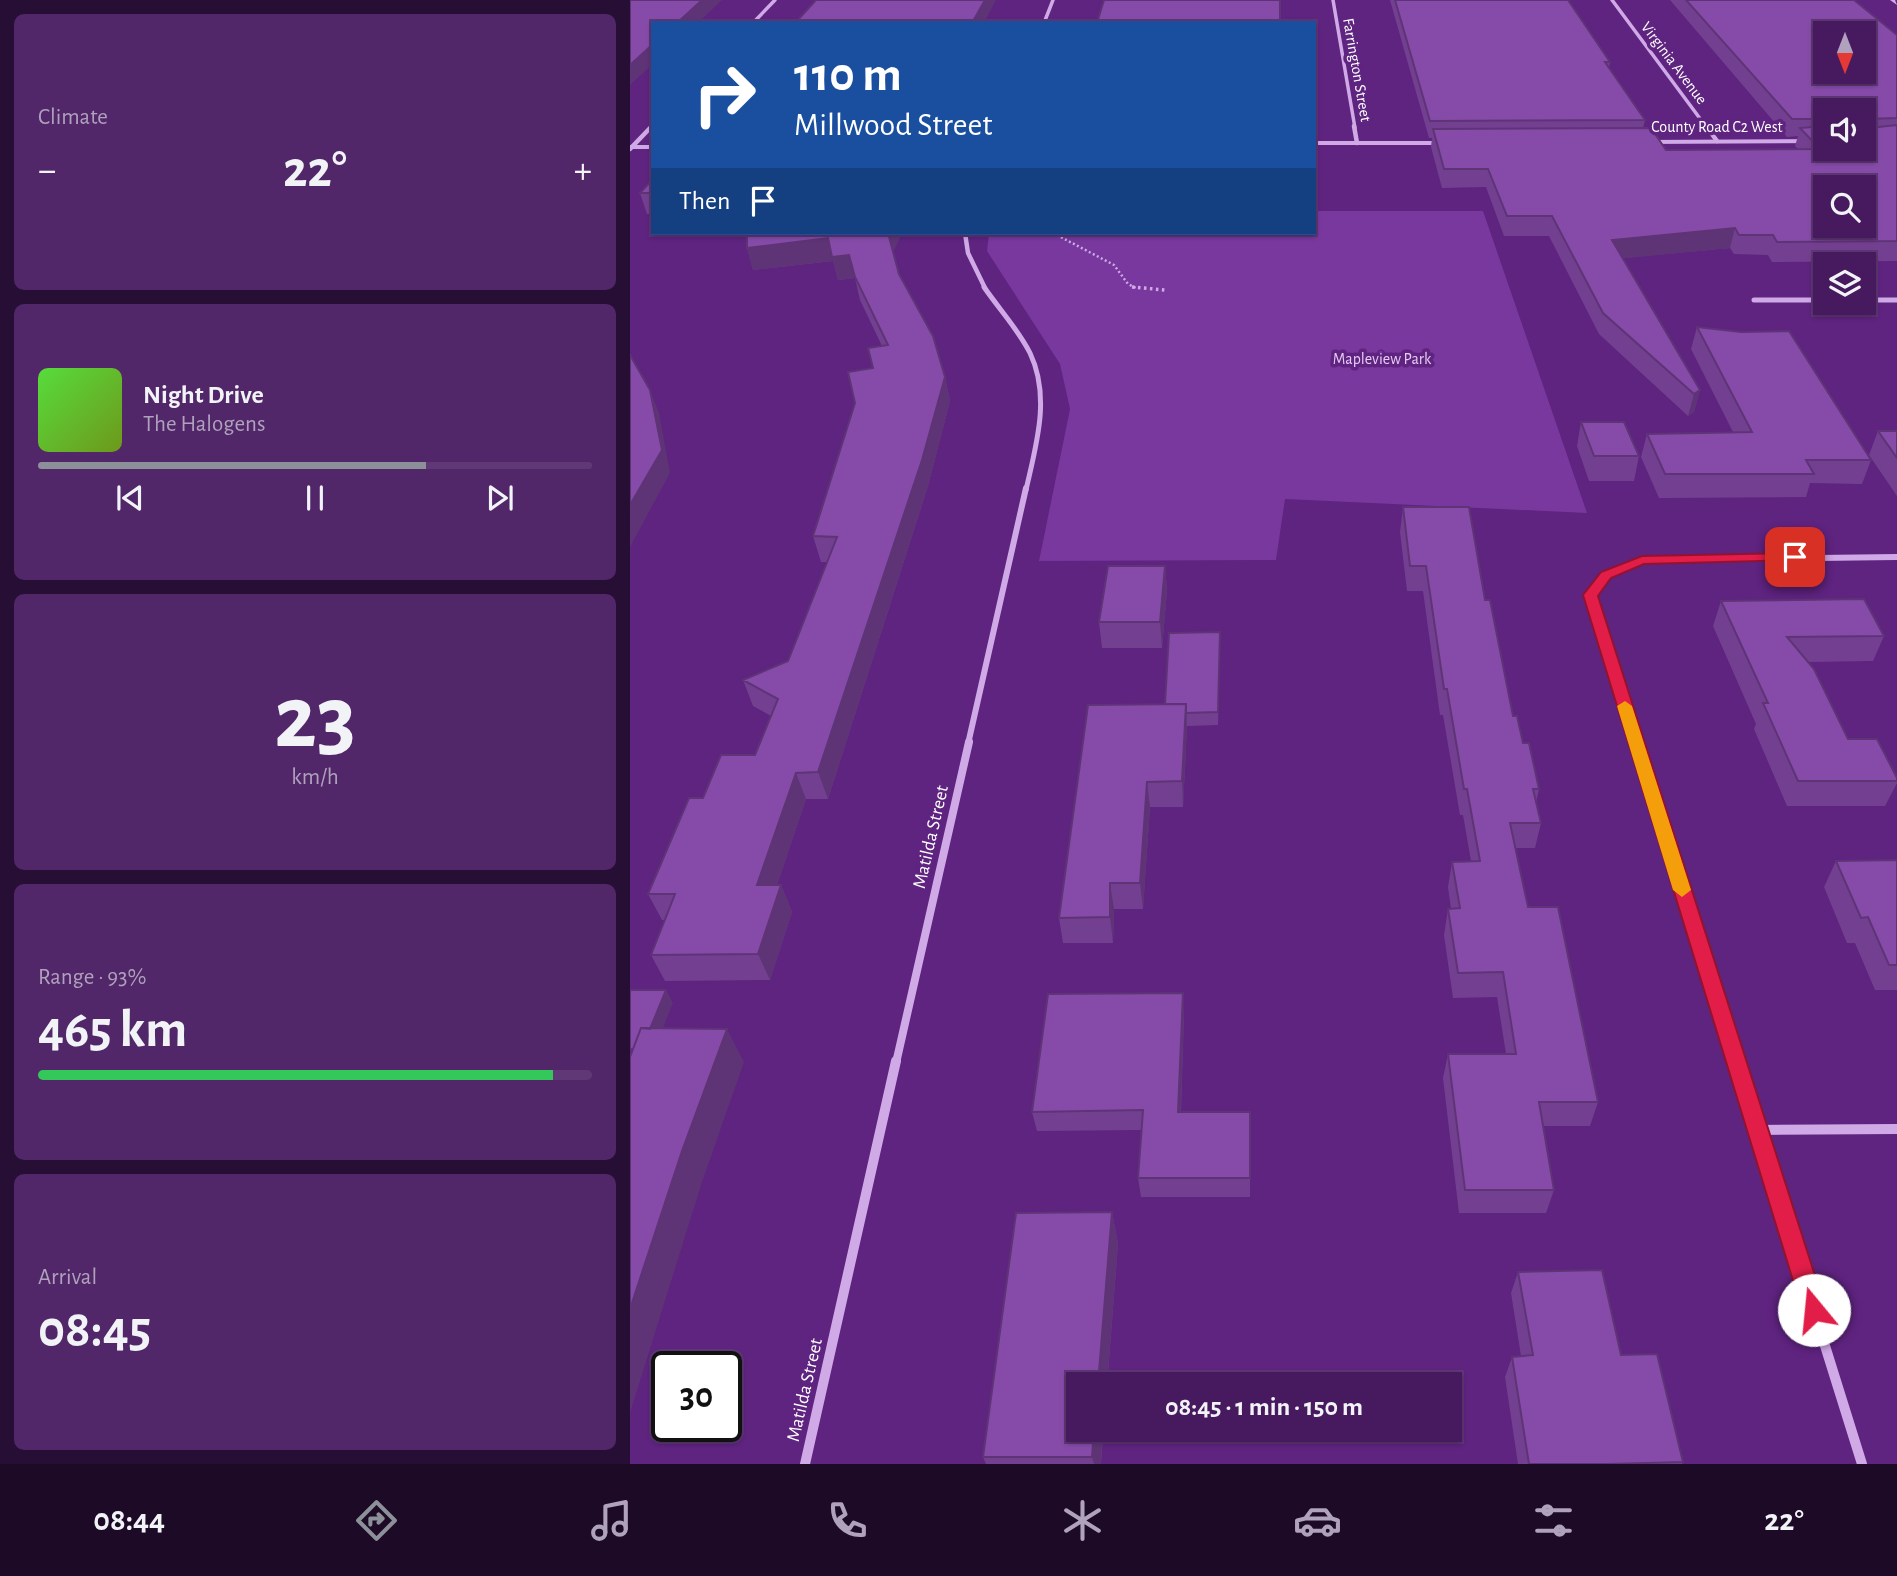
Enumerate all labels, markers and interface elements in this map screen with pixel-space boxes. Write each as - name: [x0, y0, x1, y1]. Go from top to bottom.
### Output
- street label: Farrington Street: [1340, 17, 1374, 123]
- street label: Virginia Avenue: [1638, 19, 1710, 107]
- north arrow: [1813, 21, 1876, 84]
- map controls: [1813, 21, 1876, 315]
- icon: right: [679, 49, 770, 140]
- text: 110 m: [794, 51, 902, 100]
- button: sound: [1813, 98, 1876, 161]
- text: Climate: [38, 106, 108, 129]
- text: Millwood Street: [794, 109, 993, 141]
- street label: County Road C2 West: [1651, 119, 1783, 136]
- text: 22°: [283, 144, 347, 196]
- text: −: [38, 152, 56, 190]
- text: +: [574, 152, 592, 190]
- button: search: [1813, 175, 1876, 238]
- icon: arrive: [744, 182, 782, 220]
- text: Then: [679, 188, 730, 214]
- button: layers: [1813, 252, 1876, 315]
- park label: Mapleview Park: [1333, 351, 1432, 367]
- text: Night Drive: [143, 382, 264, 408]
- text: The Halogens: [143, 413, 265, 436]
- icon: previous: [111, 479, 149, 517]
- icon: pause: [296, 479, 334, 517]
- icon: next: [481, 479, 519, 517]
- pin: [1765, 527, 1825, 587]
- icon: arrive: [1776, 538, 1814, 576]
- text: 23: [274, 673, 356, 764]
- text: km/h: [291, 766, 339, 789]
- street label: Matilda Street: [910, 784, 952, 890]
- text: Range · 93%: [38, 966, 146, 989]
- text: 465 km: [38, 1004, 187, 1056]
- text: Arrival: [38, 1266, 97, 1289]
- position arrow: [1777, 1273, 1851, 1347]
- text: 08:45: [38, 1304, 151, 1356]
- street label: Matilda Street: [784, 1337, 826, 1443]
- speed limit sign: 30: [651, 1351, 742, 1442]
- text: 08:45 · 1 min · 150 m: [1165, 1394, 1363, 1420]
- icon: directions: [352, 1496, 401, 1545]
- icon: music: [587, 1496, 636, 1545]
- icon: phone: [823, 1496, 872, 1545]
- icon: climate: [1058, 1496, 1107, 1545]
- icon: car: [1293, 1496, 1342, 1545]
- icon: filters: [1529, 1496, 1578, 1545]
- text: 08:44: [93, 1504, 165, 1536]
- text: 22°: [1764, 1504, 1804, 1536]

